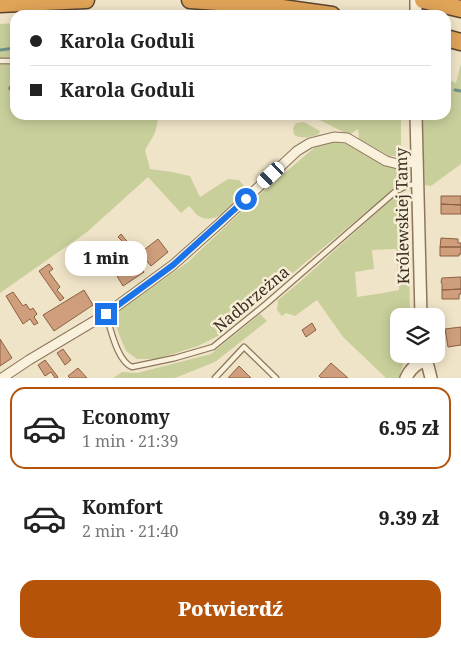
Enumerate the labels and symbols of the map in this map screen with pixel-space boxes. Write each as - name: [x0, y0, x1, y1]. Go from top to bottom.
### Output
- street label: Królewskiej Tamy: [390, 147, 414, 285]
- car: [254, 159, 287, 191]
- route start: [235, 188, 257, 210]
- callout: 1 min: [65, 242, 147, 276]
- street label: Nadbrzeżna: [208, 261, 294, 337]
- route end: [95, 303, 117, 325]

